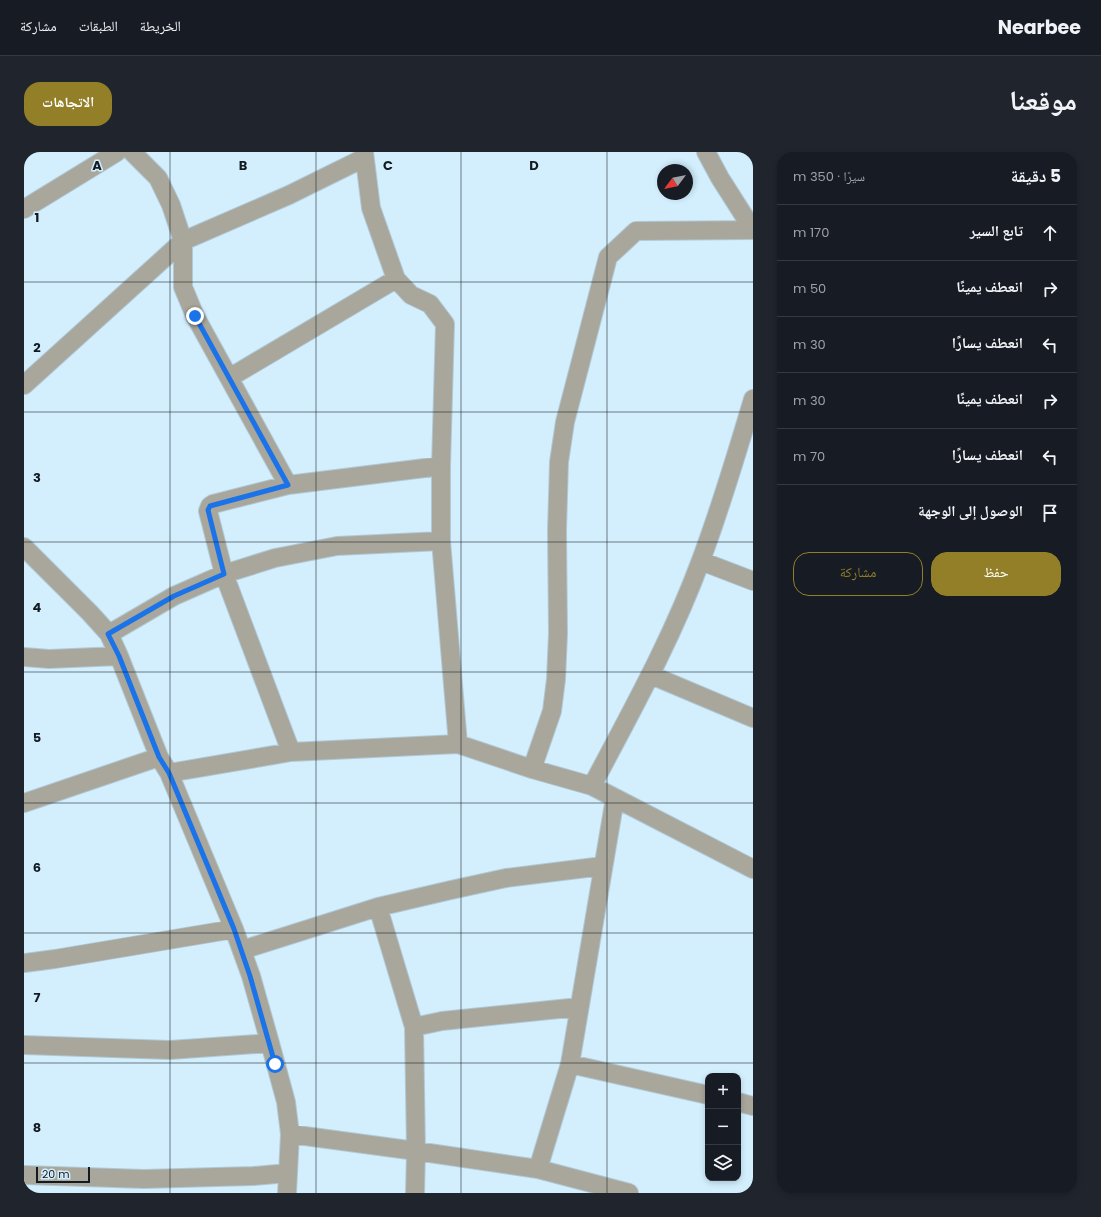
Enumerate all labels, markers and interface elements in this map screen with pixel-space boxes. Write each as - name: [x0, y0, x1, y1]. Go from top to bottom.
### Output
- text: Nearbee: [998, 14, 1081, 41]
- text: مشاركة: [20, 16, 57, 36]
- text: الطبقات: [79, 16, 118, 36]
- text: الخريطة: [140, 16, 181, 36]
- text: موقعنا: [1009, 81, 1077, 120]
- button: الاتجاهات: [24, 82, 112, 126]
- text: A: [92, 156, 102, 175]
- text: B: [239, 156, 248, 175]
- text: C: [383, 156, 393, 175]
- text: D: [529, 156, 539, 175]
- north arrow: [657, 164, 693, 200]
- text: 5 دقيقة: [1011, 164, 1061, 188]
- text: سيرًا · 350 m: [793, 167, 865, 186]
- text: 1: [35, 208, 39, 227]
- text: تابع السير: [970, 220, 1023, 241]
- icon: ahead: [1039, 222, 1061, 244]
- text: 170 m: [793, 223, 829, 242]
- text: انعطف يمينًا: [956, 276, 1023, 297]
- icon: right: [1039, 278, 1061, 300]
- text: 50 m: [793, 279, 826, 298]
- route end: [186, 307, 204, 325]
- text: انعطف يسارًا: [952, 332, 1023, 353]
- icon: left: [1039, 334, 1061, 356]
- text: 30 m: [793, 335, 826, 354]
- text: 2: [33, 338, 41, 357]
- text: انعطف يمينًا: [956, 388, 1023, 409]
- icon: right: [1039, 390, 1061, 412]
- text: 30 m: [793, 391, 826, 410]
- text: انعطف يسارًا: [952, 444, 1023, 465]
- icon: left: [1039, 446, 1061, 468]
- text: 70 m: [793, 447, 825, 466]
- text: 3: [33, 468, 41, 487]
- text: الوصول إلى الوجهة: [918, 500, 1023, 521]
- icon: arrive: [1039, 502, 1061, 524]
- button: مشاركة: [793, 552, 923, 596]
- button: حفظ: [931, 552, 1061, 596]
- text: 4: [33, 598, 42, 617]
- text: 5: [33, 728, 41, 747]
- text: 6: [33, 858, 41, 877]
- text: 7: [34, 988, 41, 1007]
- route start: [266, 1055, 284, 1073]
- map controls: [705, 1073, 741, 1181]
- button: +: [705, 1073, 741, 1109]
- button: −: [705, 1109, 741, 1145]
- text: 8: [33, 1118, 41, 1137]
- button: layers: [705, 1145, 741, 1181]
- scale bar: [36, 1165, 90, 1184]
- text: 20 m: [42, 1166, 70, 1182]

